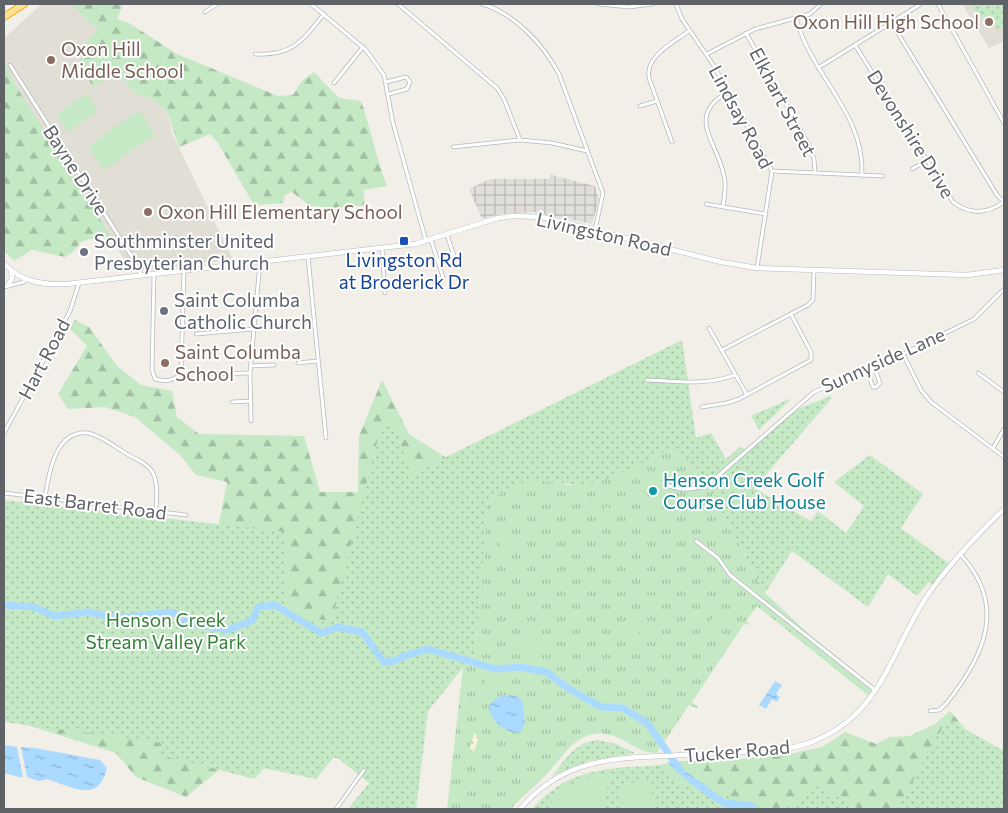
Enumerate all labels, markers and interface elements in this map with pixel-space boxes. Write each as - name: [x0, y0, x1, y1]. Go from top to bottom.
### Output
- place label: Oxon Hill High School: [793, 10, 979, 33]
- marker: Oxon Hill High School: [983, 16, 995, 28]
- place label: Oxon Hill Middle School: [61, 37, 183, 82]
- street label: Elkhart Street: [745, 43, 822, 160]
- marker: Oxon Hill Middle School: [45, 54, 57, 66]
- street label: Lindsay Road: [705, 61, 778, 172]
- street label: Devonshire Drive: [863, 65, 960, 202]
- street label: Bayne Drive: [39, 121, 114, 219]
- place label: Oxon Hill Elementary School: [158, 200, 403, 223]
- marker: Oxon Hill Elementary School: [142, 206, 154, 218]
- street label: Livingston Road: [534, 207, 674, 260]
- place label: Southminster United Presbyterian Church: [94, 229, 274, 274]
- marker: Livingston Rd at Broderick Dr: [398, 235, 410, 247]
- marker: Southminster United Presbyterian Church: [78, 246, 90, 258]
- place label: Livingston Rd at Broderick Dr: [339, 248, 470, 293]
- place label: Saint Columba Catholic Church: [174, 288, 312, 333]
- marker: Saint Columba Catholic Church: [158, 305, 170, 317]
- street label: Hart Road: [13, 315, 74, 403]
- street label: Sunnyside Lane: [817, 322, 948, 397]
- place label: Saint Columba School: [175, 340, 301, 385]
- marker: Saint Columba School: [159, 357, 171, 369]
- place label: Henson Creek Golf Course Club House: [663, 468, 826, 513]
- street label: East Barret Road: [22, 483, 168, 524]
- marker: Henson Creek Golf Course Club House: [647, 485, 659, 497]
- park label: Henson Creek Stream Valley Park: [86, 608, 246, 653]
- street label: Tucker Road: [683, 734, 791, 767]

